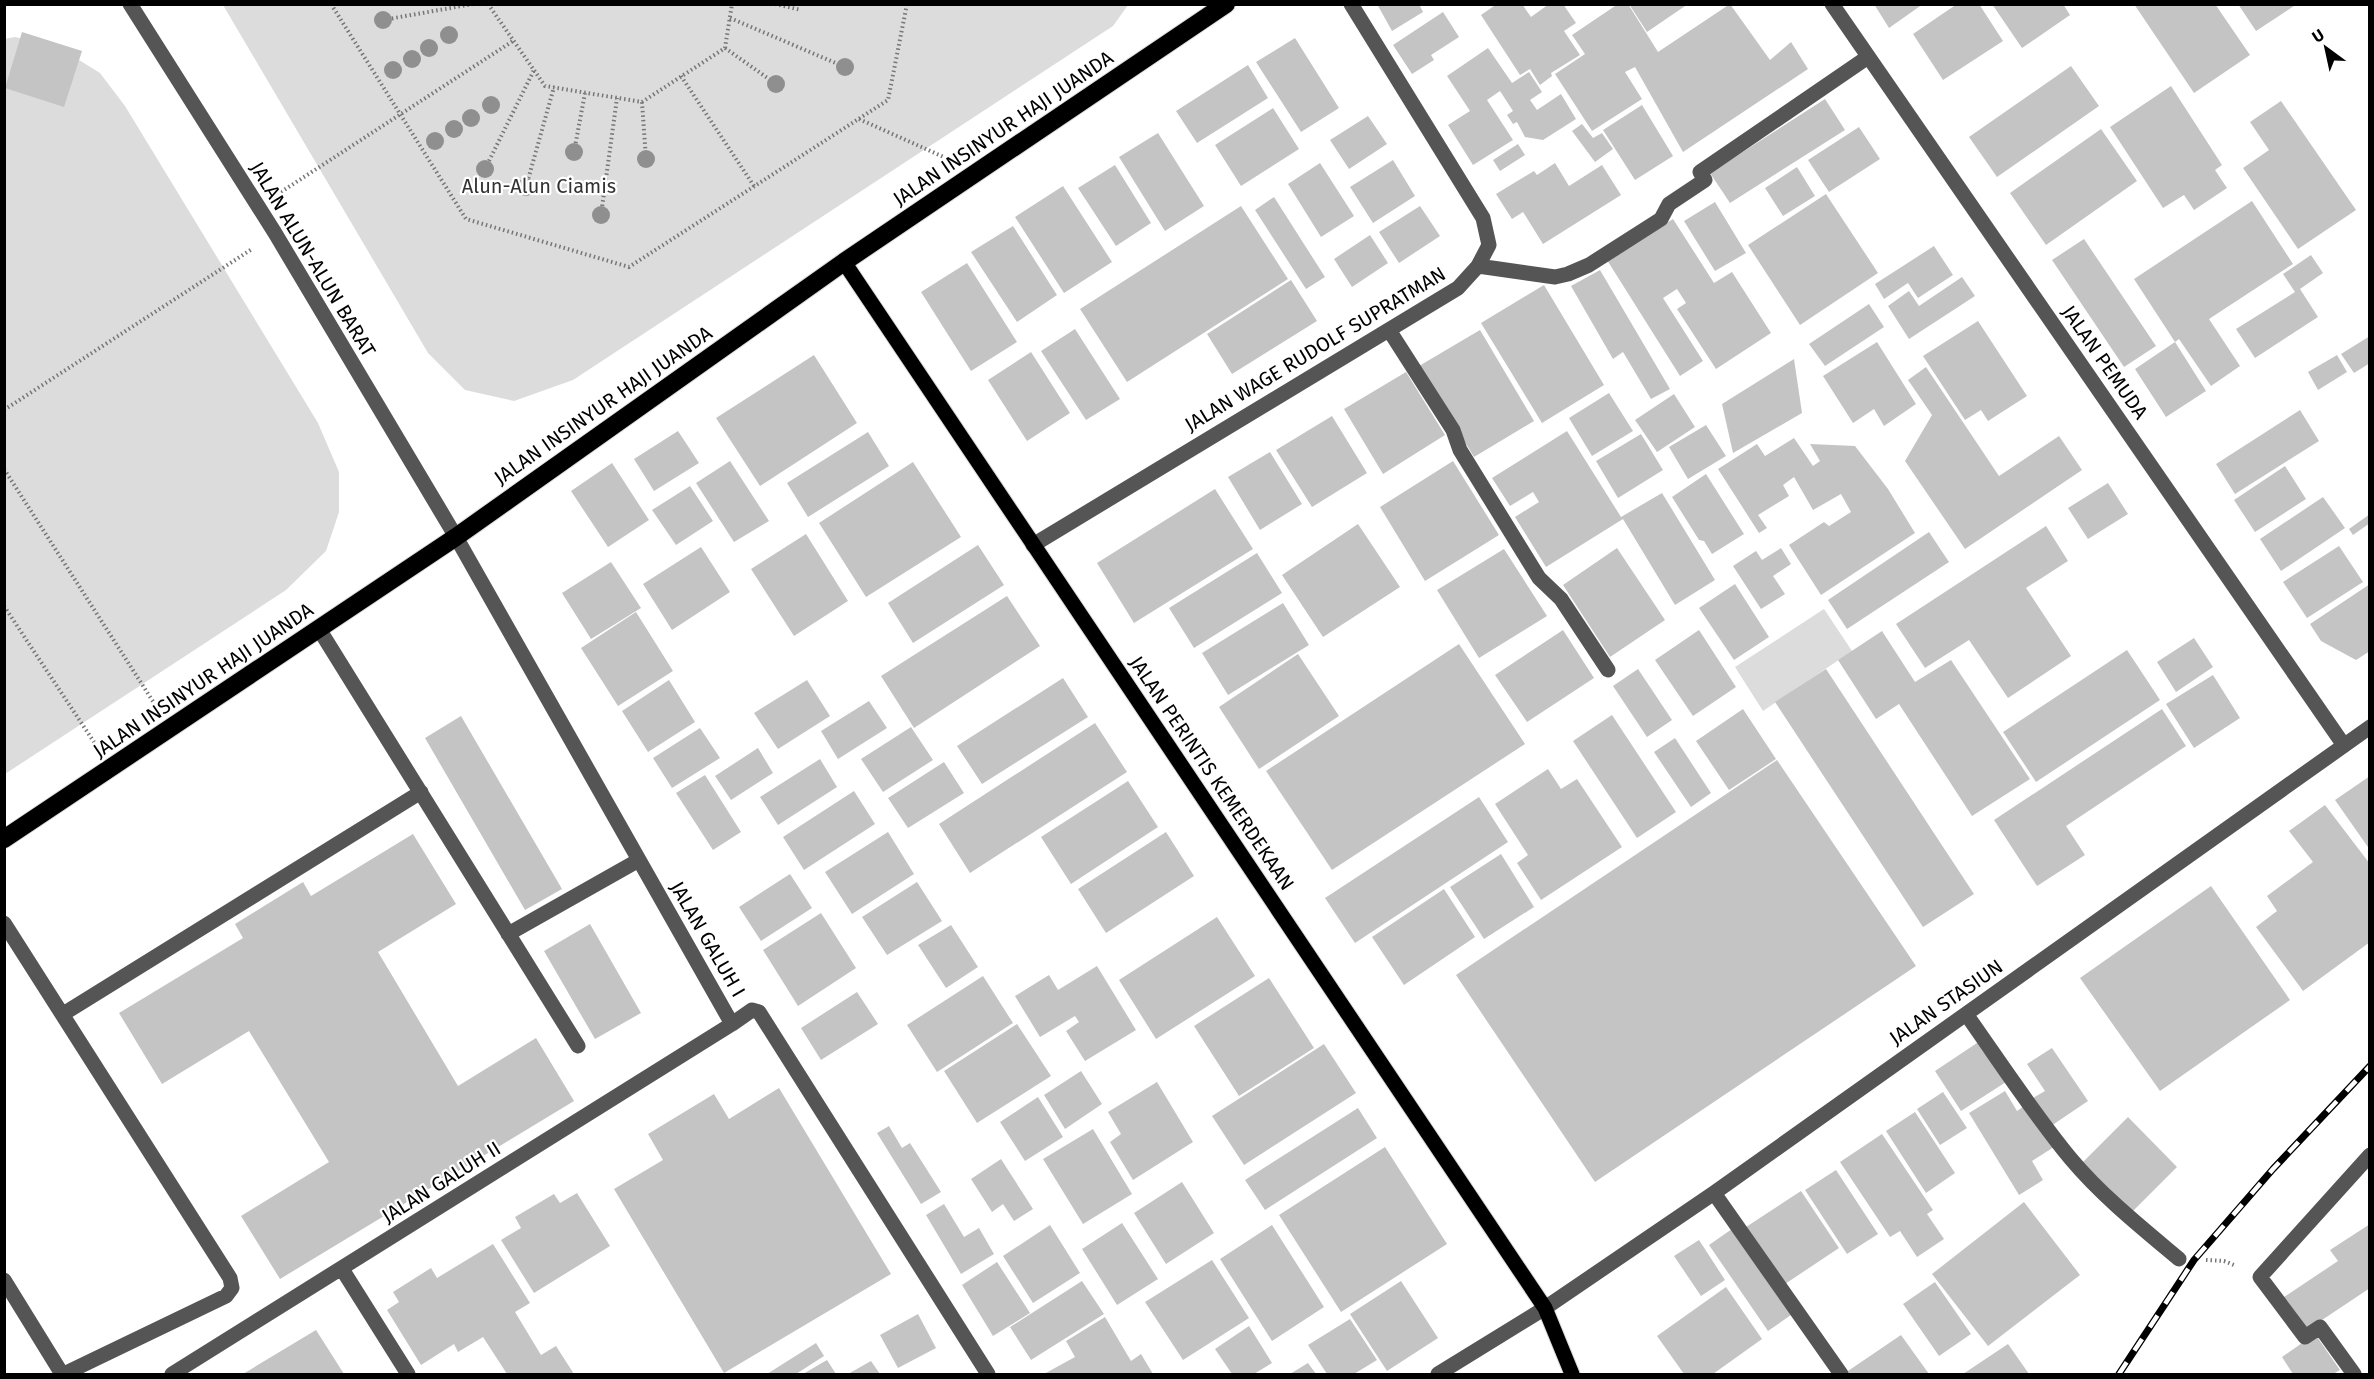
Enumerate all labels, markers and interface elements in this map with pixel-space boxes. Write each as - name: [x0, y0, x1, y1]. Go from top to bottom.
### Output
- north arrow: [2296, 18, 2356, 78]
- text: U: [2309, 25, 2328, 47]
- street label: JALAN INSINYUR HAJI JUANDA: [888, 45, 1118, 211]
- street label: JALAN ALUN-ALUN BARAT: [245, 157, 381, 361]
- park label: Alun-Alun Ciamis: [462, 174, 616, 198]
- street label: JALAN WAGE RUDOLF SUPRATMAN: [1180, 261, 1450, 437]
- street label: JALAN PEMUDA: [2057, 301, 2153, 424]
- street label: JALAN INSINYUR HAJI JUANDA: [489, 320, 717, 490]
- street label: JALAN INSINYUR HAJI JUANDA: [88, 597, 318, 763]
- street label: JALAN PERINTIS KEMERDEKAAN: [1125, 651, 1299, 895]
- street label: JALAN GALUH I: [665, 877, 751, 1001]
- street label: JALAN STASIUN: [1885, 954, 2007, 1050]
- street label: JALAN GALUH II: [377, 1136, 505, 1228]

